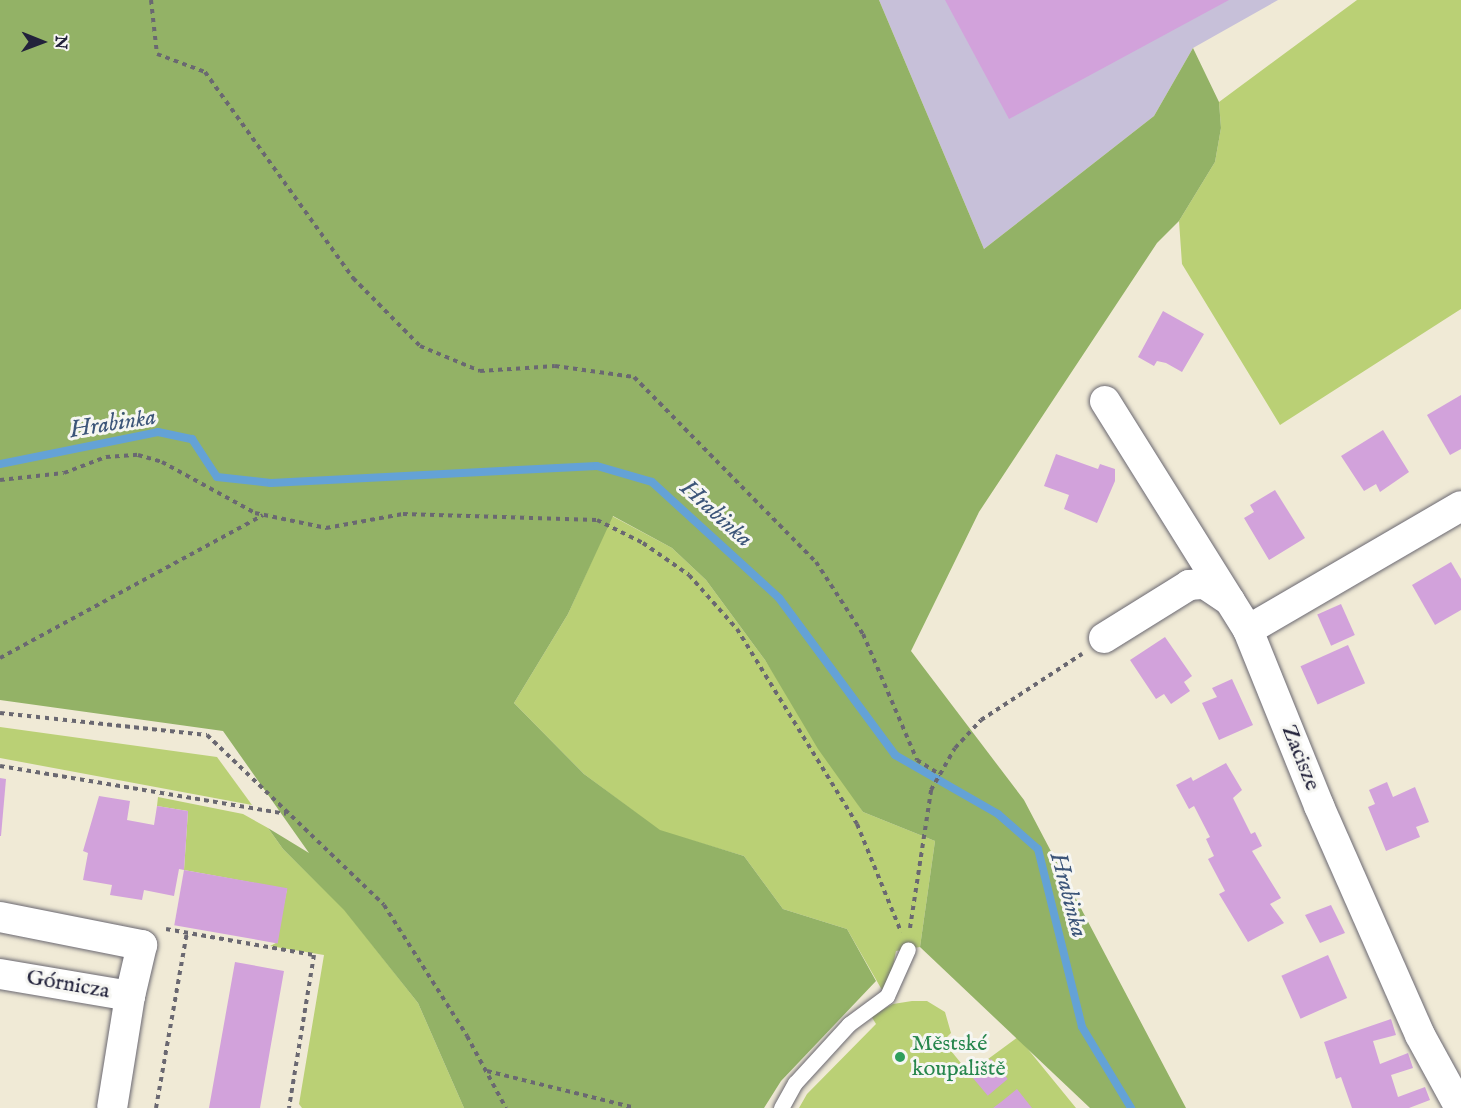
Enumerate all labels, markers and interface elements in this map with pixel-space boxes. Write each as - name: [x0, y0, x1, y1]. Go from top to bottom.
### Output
- north arrow: [12, 12, 72, 72]
- text: N: [50, 35, 70, 49]
- water label: Hrabinka: [68, 403, 158, 445]
- water label: Hrabinka: [674, 474, 758, 554]
- street label: Zacisze: [1275, 721, 1325, 795]
- water label: Hrabinka: [1043, 849, 1093, 941]
- street label: Górnicza: [24, 965, 112, 1005]
- place label: Městské koupaliště: [912, 1031, 1005, 1082]
- marker: Městské koupaliště: [893, 1050, 907, 1064]

